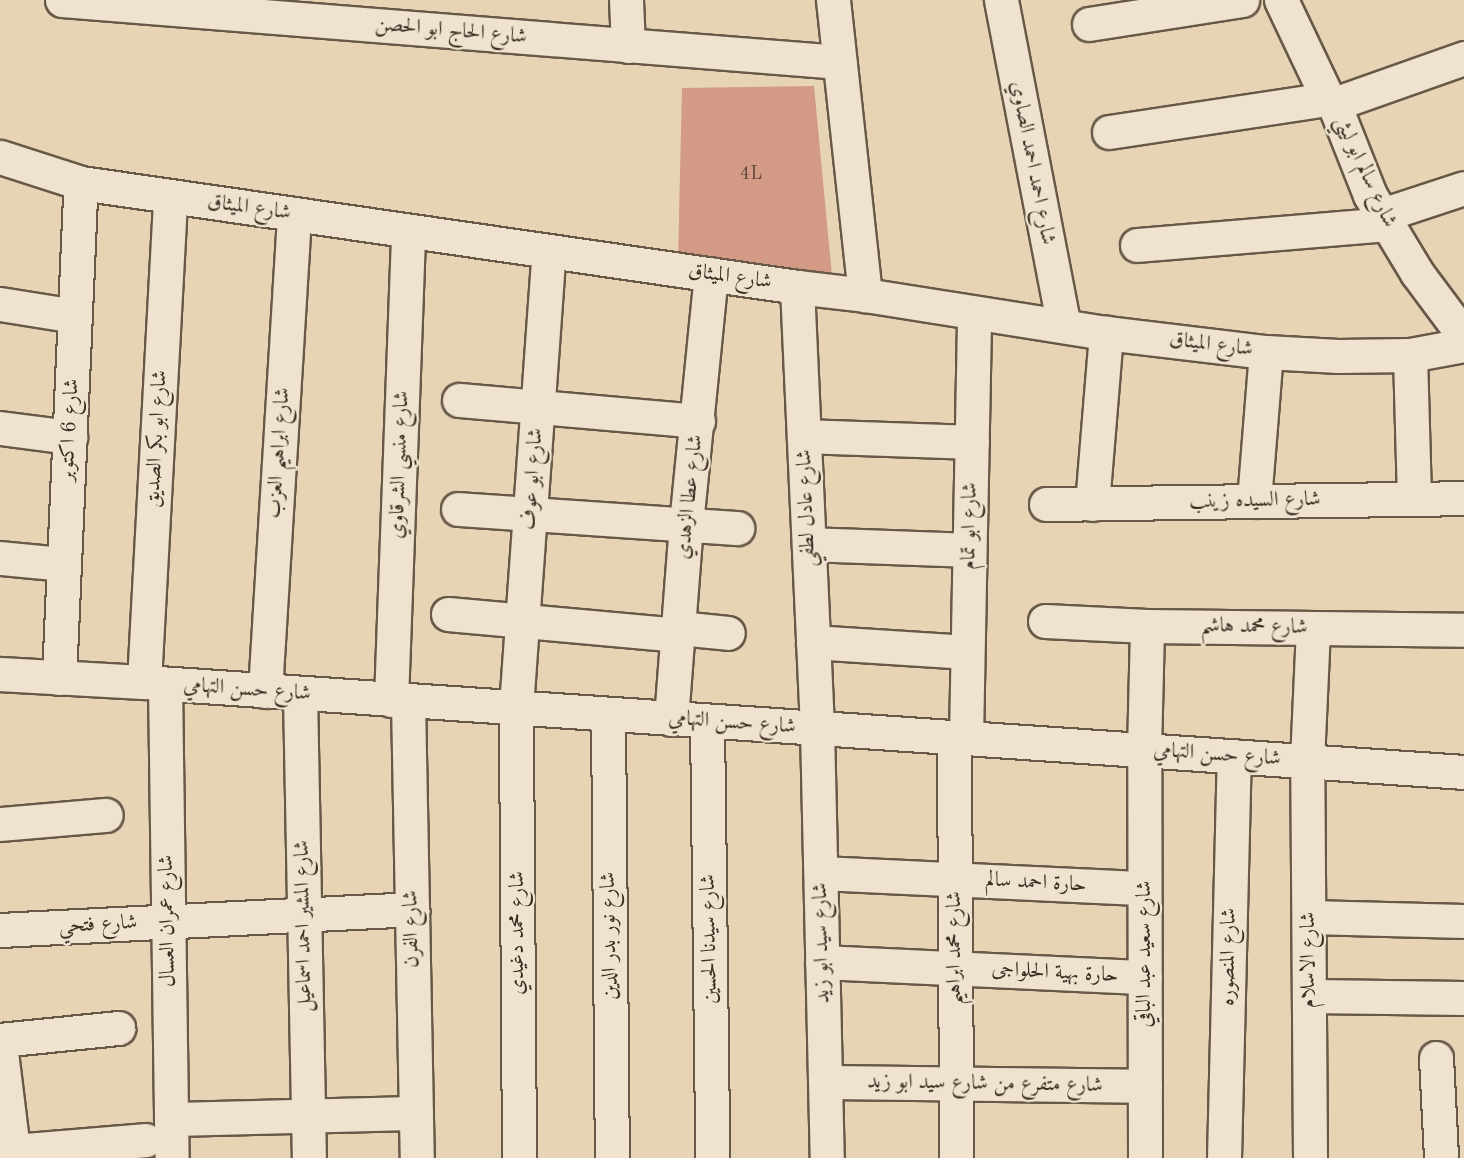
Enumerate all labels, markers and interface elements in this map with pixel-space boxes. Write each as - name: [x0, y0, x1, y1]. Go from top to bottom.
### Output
- street label: شارع الحاج ابو الحصن: [374, 12, 528, 50]
- street label: شارع احمد احمد الصاوي: [1004, 79, 1060, 247]
- street label: شارع سالم ابو ليثي: [1328, 112, 1402, 232]
- house number: 4L: [740, 163, 762, 185]
- street label: شارع الميثاق: [206, 190, 292, 226]
- street label: شارع الميثاق: [687, 259, 773, 295]
- street label: شارع الميثاق: [1168, 327, 1254, 363]
- street label: شارع ابو بكر الصديق: [141, 370, 173, 508]
- street label: شارع 6 اكتوبر: [55, 378, 85, 482]
- street label: شارع ابراهيم العزب: [262, 387, 296, 519]
- street label: شارع منسي الشرقاوي: [385, 391, 415, 539]
- street label: شارع ابو عوف: [517, 427, 549, 531]
- street label: شارع عطا الزهدي: [671, 433, 709, 561]
- street label: شارع عادل لطفي: [792, 449, 822, 567]
- street label: شارع ابو تمام: [957, 482, 983, 570]
- street label: شارع السيده زينب: [1189, 487, 1321, 515]
- street label: شارع محمد هاشم: [1200, 613, 1308, 641]
- street label: شارع حسن التهامي: [182, 673, 312, 707]
- street label: شارع حسن التهامي: [667, 706, 797, 740]
- street label: شارع حسن التهامي: [1152, 738, 1282, 772]
- street label: شارع المشير احمد اسماعيل: [290, 840, 318, 1012]
- street label: شارع عمران العسال: [154, 855, 182, 987]
- street label: حارة احمد سالم: [985, 868, 1087, 898]
- street label: شارع محمد دغيدي: [505, 871, 531, 995]
- street label: شارع نور بدر الدين: [596, 872, 624, 1000]
- street label: شارع سيدنا الحسين: [696, 874, 724, 1004]
- street label: شارع سعيد عبد الباقي: [1132, 881, 1158, 1027]
- street label: شارع سيد ابو زيد: [808, 882, 836, 1004]
- street label: شارع الفرن: [399, 890, 425, 968]
- street label: شارع محمد ابراهيم: [942, 891, 968, 1005]
- street label: شارع المنصوره: [1216, 908, 1242, 1006]
- street label: شارع فتحي: [58, 910, 138, 940]
- street label: شارع الاسلام: [1296, 912, 1322, 1008]
- street label: حارة بهية الحلواجى: [991, 957, 1119, 989]
- street label: شارع متفرع من شارع سيد ابو زيد: [867, 1069, 1103, 1099]

